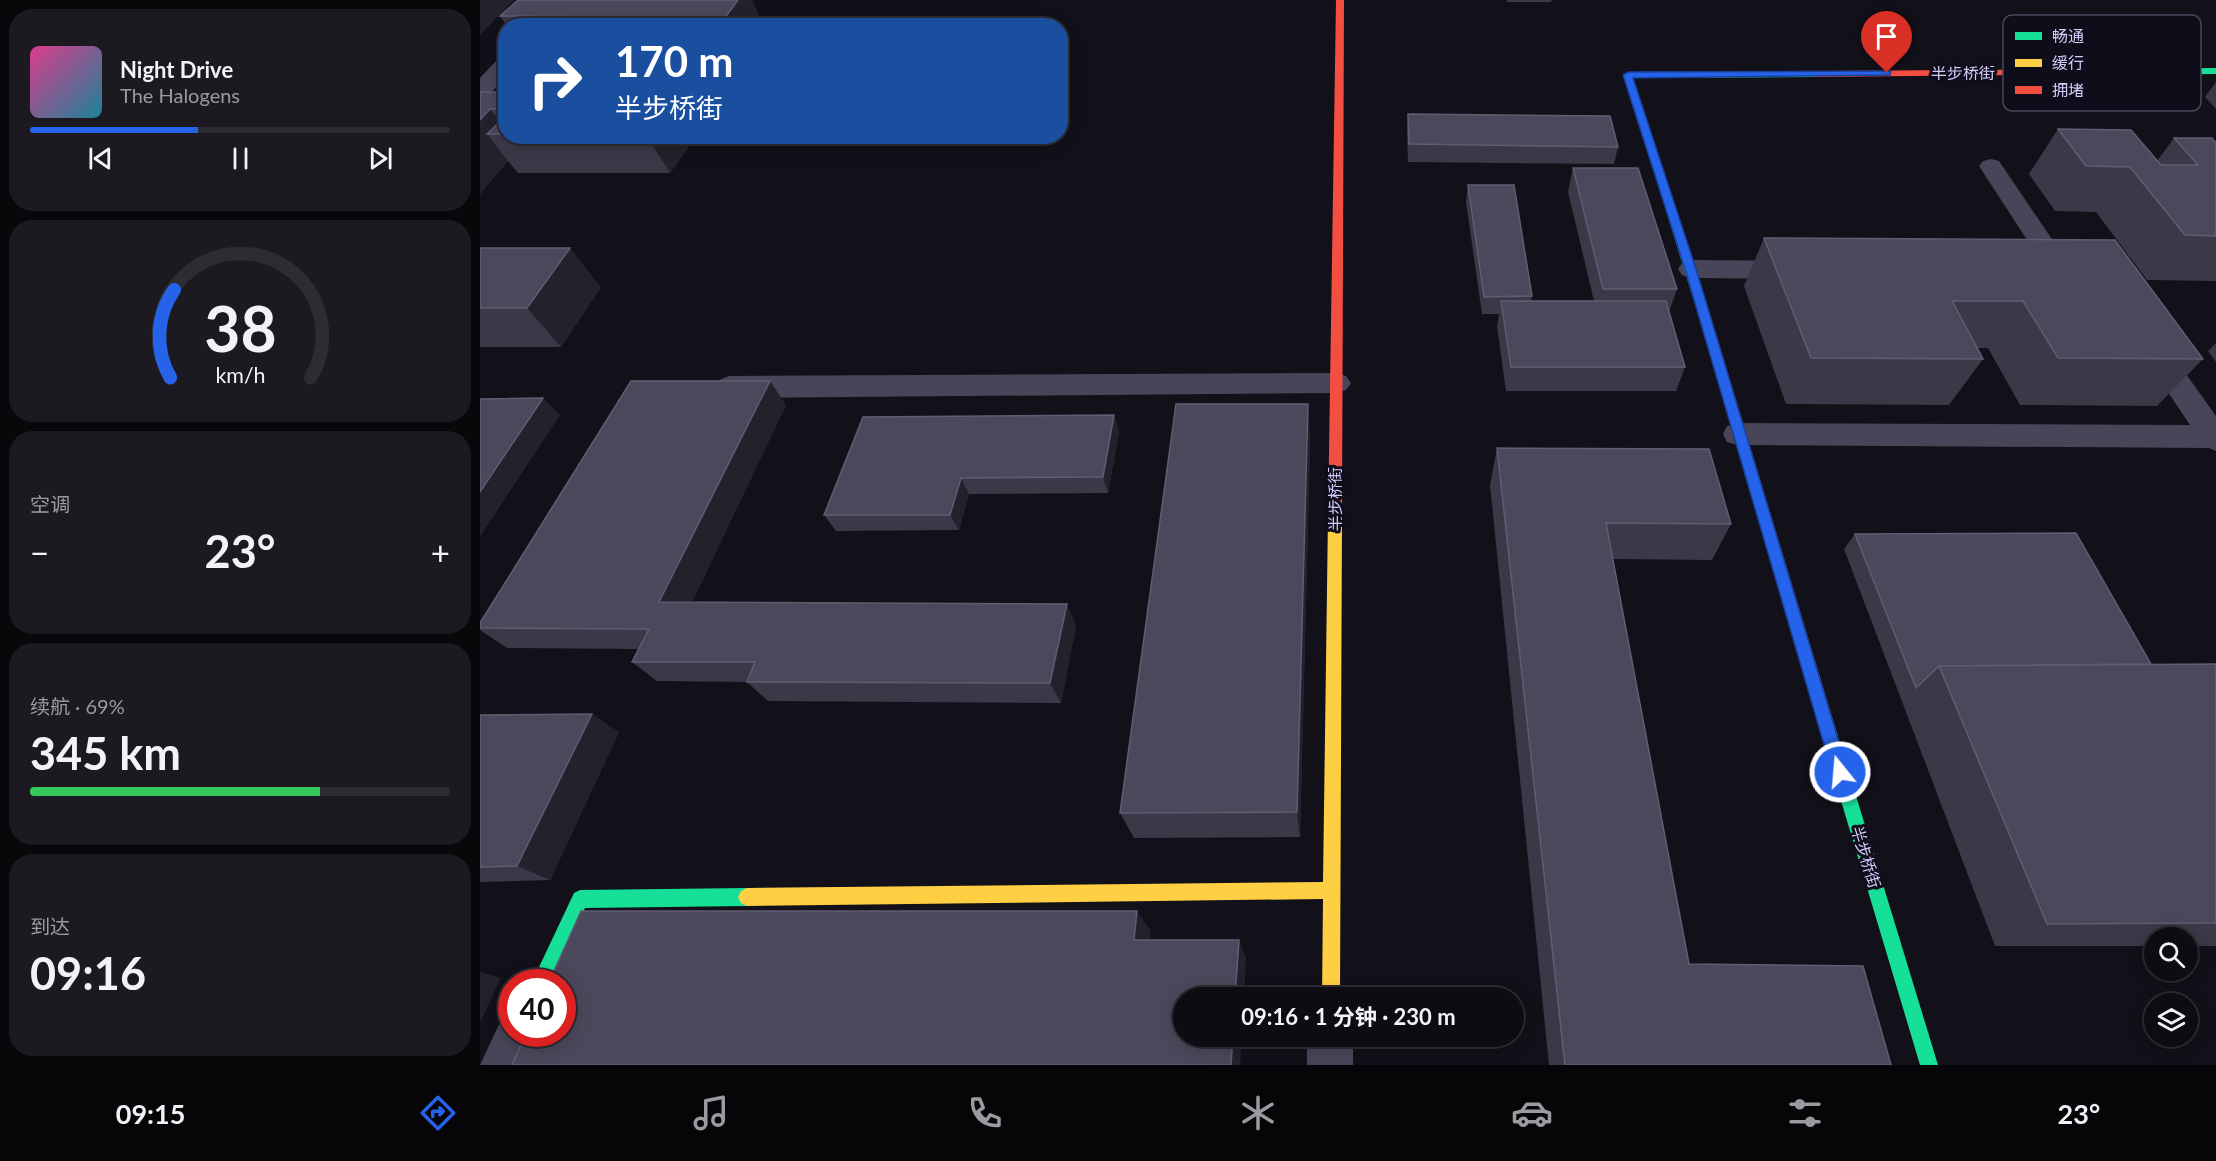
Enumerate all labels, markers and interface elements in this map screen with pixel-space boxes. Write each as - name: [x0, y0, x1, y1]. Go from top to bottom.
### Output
- pin: [1861, 11, 1912, 73]
- legend: [2003, 15, 2201, 111]
- icon: arrive: [1870, 20, 1903, 53]
- text: 畅通: [2052, 26, 2084, 45]
- text: 170 m: [615, 36, 733, 86]
- icon: right: [516, 42, 594, 120]
- text: 缓行: [2052, 53, 2084, 72]
- text: Night Drive: [120, 56, 233, 83]
- street label: 半步桥街: [1931, 63, 1995, 82]
- text: 拥堵: [2052, 80, 2084, 99]
- text: The Halogens: [120, 83, 240, 107]
- text: 半步桥街: [615, 91, 723, 124]
- icon: previous: [84, 142, 117, 175]
- icon: pause: [224, 142, 257, 175]
- icon: next: [364, 142, 397, 175]
- text: 38: [204, 290, 276, 365]
- text: km/h: [215, 363, 265, 389]
- street label: 半步桥街: [1325, 467, 1344, 531]
- text: 空调: [30, 492, 70, 516]
- text: 23°: [205, 524, 275, 578]
- text: −: [30, 532, 49, 572]
- text: +: [431, 532, 450, 572]
- text: 续航 · 69%: [30, 694, 125, 718]
- text: 345 km: [30, 726, 181, 780]
- position arrow: [1808, 740, 1872, 804]
- street label: 半步桥街: [1848, 823, 1885, 890]
- text: 到达: [30, 914, 70, 938]
- map controls: [2144, 927, 2198, 1047]
- button: search: [2144, 927, 2198, 981]
- text: 09:16: [30, 946, 146, 1000]
- speed limit sign: 40: [498, 969, 576, 1047]
- button: layers: [2144, 993, 2198, 1047]
- text: 09:16 · 1 分钟 · 230 m: [1241, 1003, 1456, 1030]
- icon: directions: [417, 1092, 459, 1134]
- icon: music: [690, 1092, 732, 1134]
- icon: phone: [964, 1092, 1006, 1134]
- icon: climate: [1237, 1092, 1279, 1134]
- icon: car: [1511, 1092, 1553, 1134]
- icon: filters: [1784, 1092, 1826, 1134]
- text: 09:15: [116, 1097, 185, 1130]
- text: 23°: [2058, 1097, 2100, 1130]

